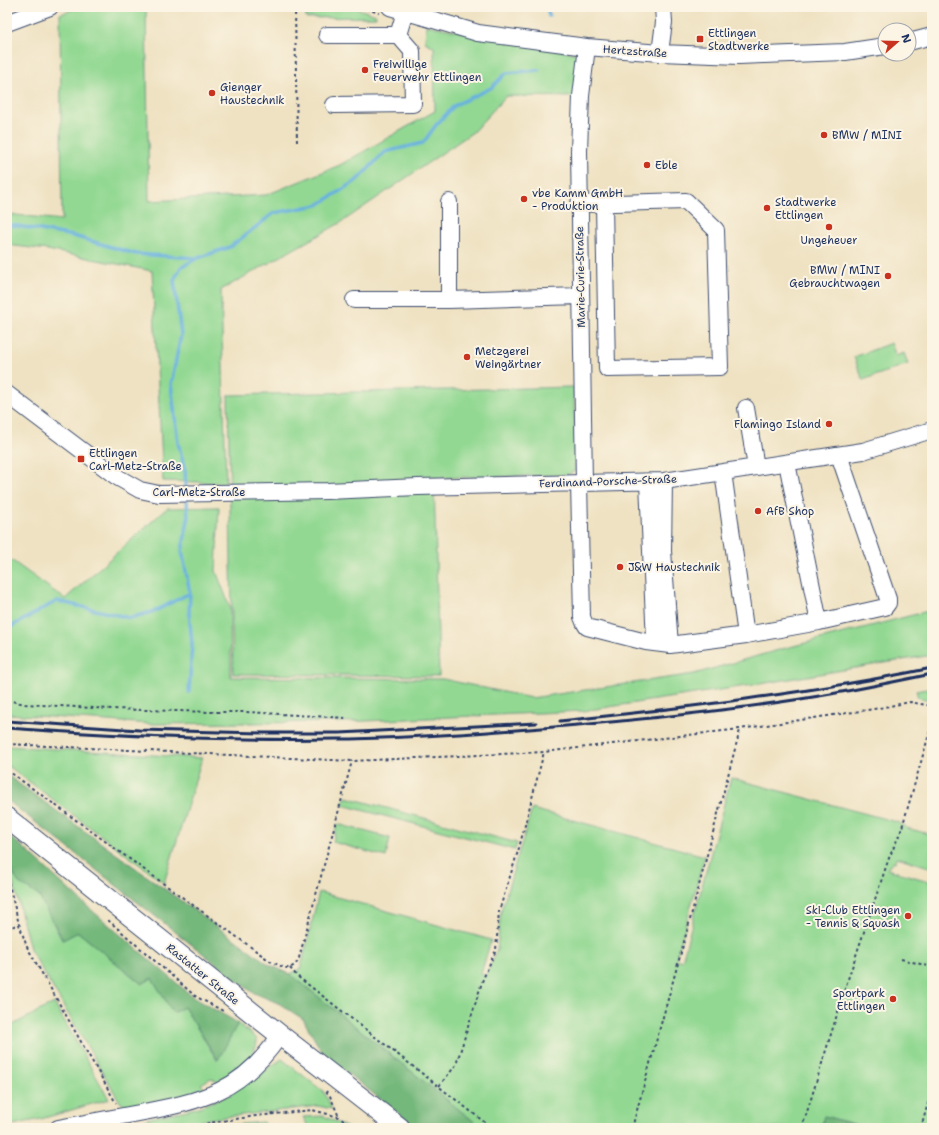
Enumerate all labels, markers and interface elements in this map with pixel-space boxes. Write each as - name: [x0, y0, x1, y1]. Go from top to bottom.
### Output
- north arrow: [877, 22, 917, 62]
- place label: Ettlingen Stadtwerke: [708, 26, 769, 54]
- text: N: [897, 32, 915, 46]
- marker: Ettlingen Stadtwerke: [695, 34, 705, 44]
- street label: Hertzstraße: [602, 42, 668, 61]
- place label: Freiwillige Feuerwehr Ettlingen: [373, 57, 482, 85]
- marker: Freiwillige Feuerwehr Ettlingen: [360, 65, 370, 75]
- place label: Gienger Haustechnik: [220, 80, 285, 108]
- marker: Gienger Haustechnik: [207, 88, 217, 98]
- place label: BMW / MINI: [832, 128, 902, 143]
- marker: BMW / MINI: [819, 130, 829, 140]
- place label: Eble: [655, 158, 678, 173]
- marker: Eble: [642, 160, 652, 170]
- place label: vbe Kamm GmbH - Produktion: [532, 186, 623, 214]
- marker: vbe Kamm GmbH - Produktion: [519, 194, 529, 204]
- place label: Stadtwerke Ettlingen: [775, 195, 836, 223]
- marker: Stadtwerke Ettlingen: [762, 203, 772, 213]
- marker: Ungeheuer: [824, 222, 834, 232]
- street label: Marie-Curie-Straße: [572, 226, 589, 328]
- place label: Ungeheuer: [800, 233, 858, 248]
- place label: BMW / MINI Gebrauchtwagen: [789, 263, 880, 291]
- marker: BMW / MINI Gebrauchtwagen: [883, 271, 893, 281]
- place label: Metzgerei Weingärtner: [475, 344, 542, 372]
- marker: Metzgerei Weingärtner: [462, 352, 472, 362]
- place label: Flamingo Island: [734, 417, 821, 432]
- marker: Flamingo Island: [824, 419, 834, 429]
- place label: Ettlingen Carl-Metz-Straße: [89, 446, 182, 474]
- marker: Ettlingen Carl-Metz-Straße: [76, 454, 86, 464]
- street label: Ferdinand-Porsche-Straße: [539, 472, 677, 491]
- street label: Carl-Metz-Straße: [153, 485, 245, 500]
- place label: AfB Shop: [766, 504, 814, 519]
- marker: AfB Shop: [753, 506, 763, 516]
- place label: J&W Haustechnik: [628, 560, 720, 575]
- marker: J&W Haustechnik: [615, 562, 625, 572]
- place label: Ski-Club Ettlingen - Tennis & Squash: [806, 903, 900, 931]
- marker: Ski-Club Ettlingen - Tennis & Squash: [903, 911, 913, 921]
- street label: Rastatter Straße: [163, 940, 242, 1009]
- place label: Sportpark Ettlingen: [833, 986, 885, 1014]
- marker: Sportpark Ettlingen: [888, 994, 898, 1004]

